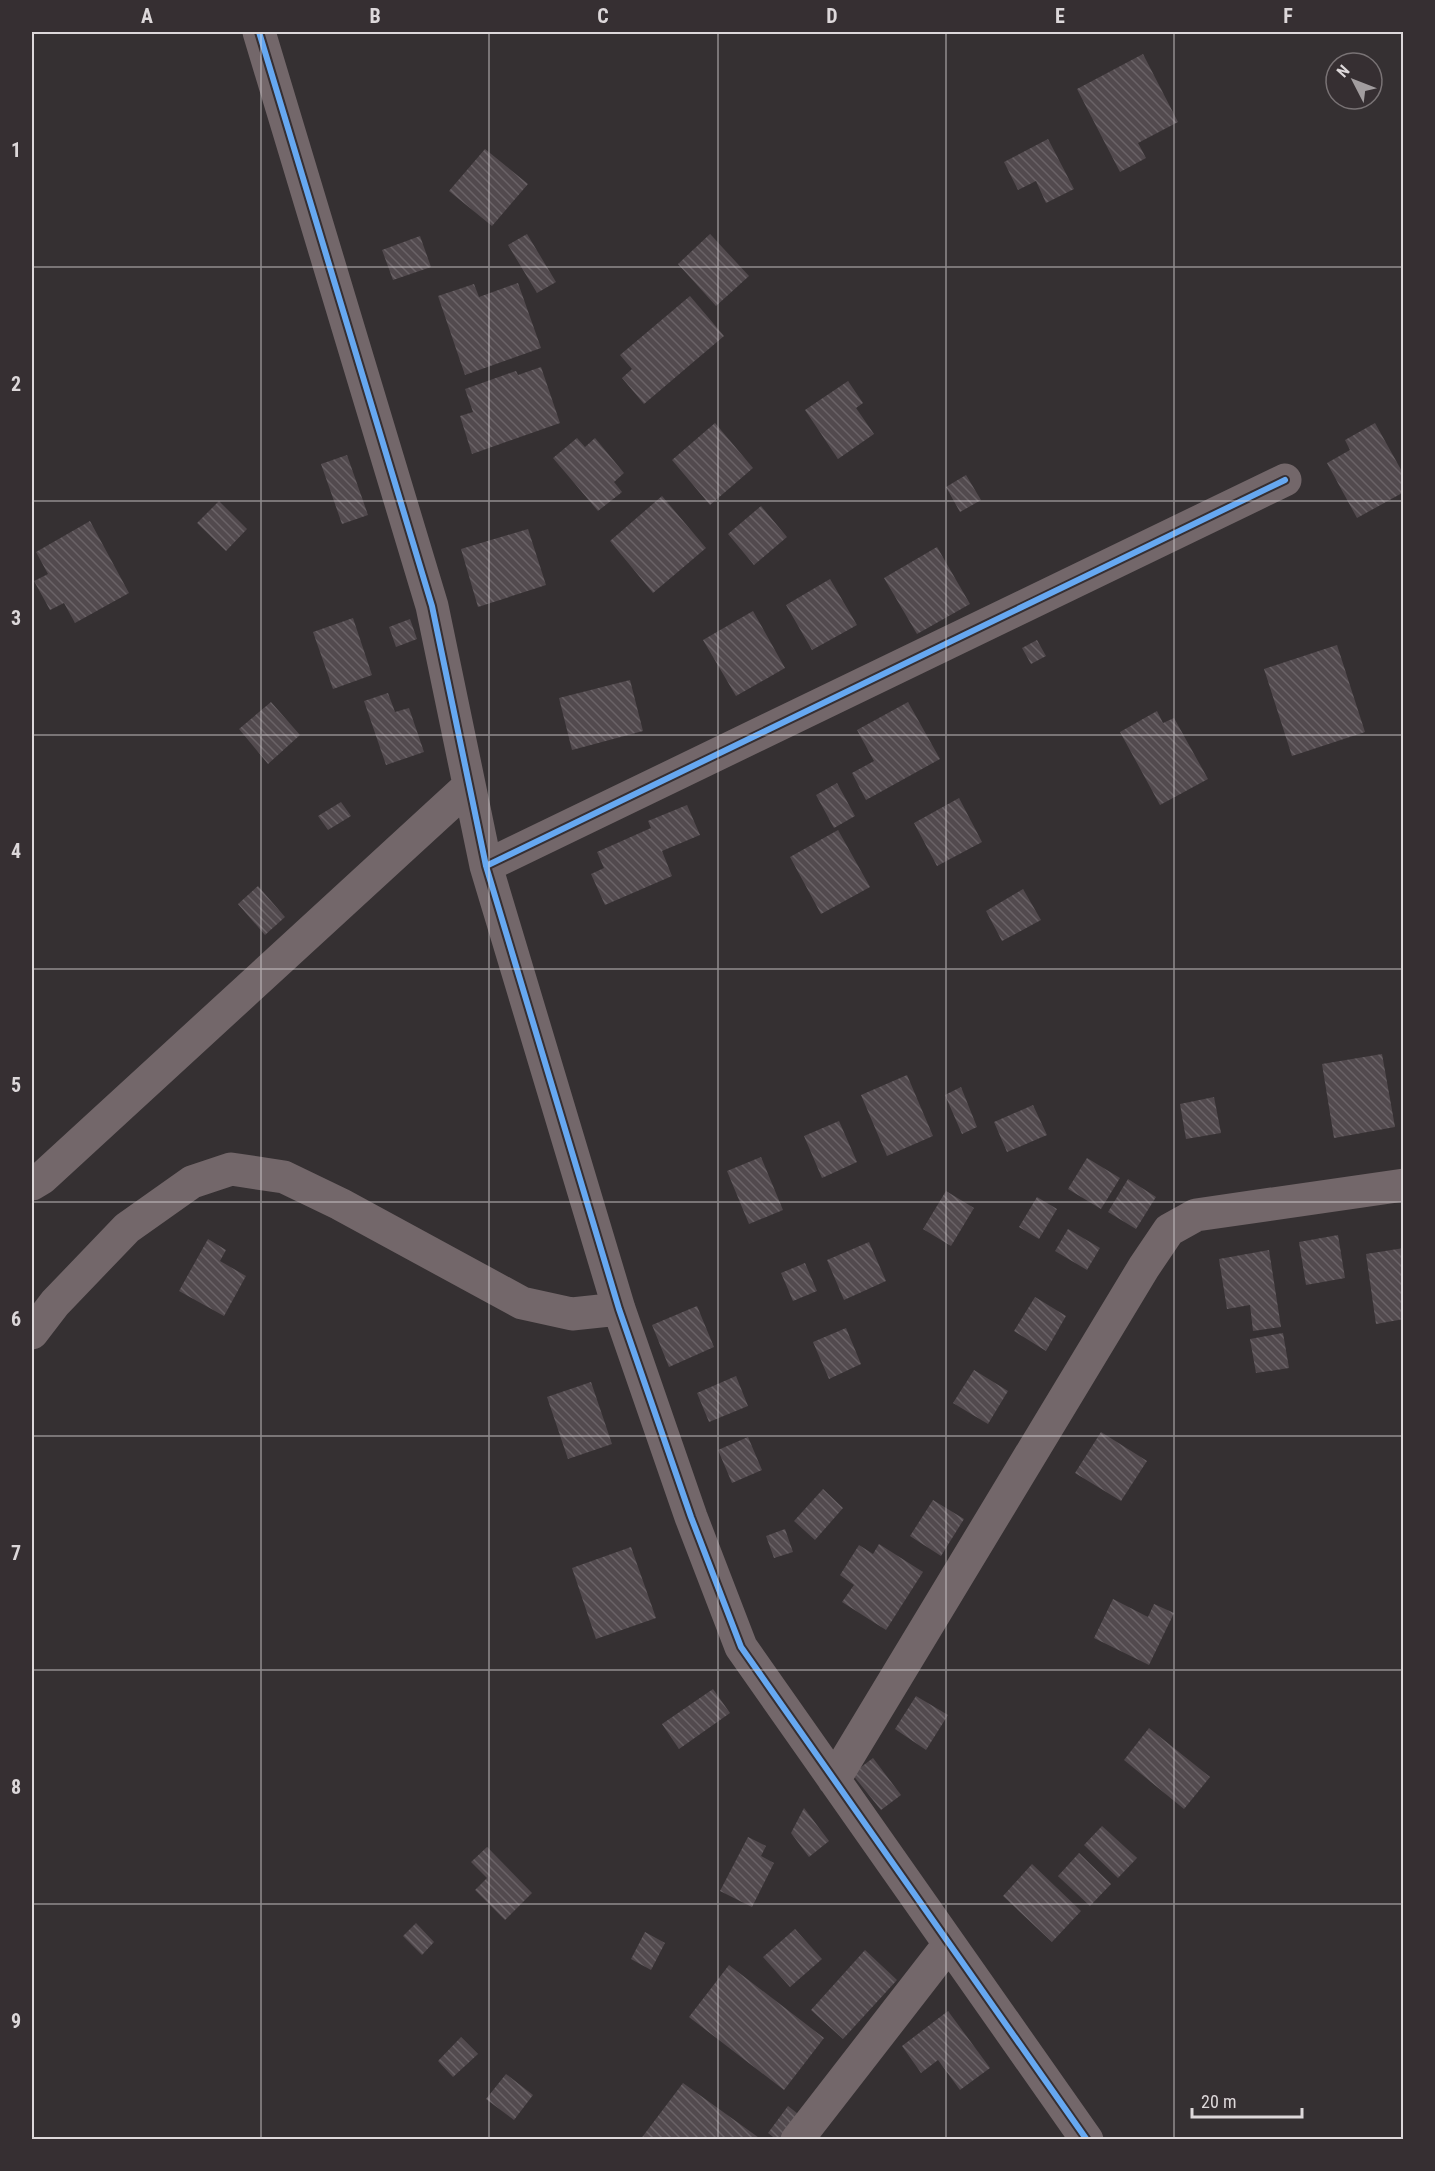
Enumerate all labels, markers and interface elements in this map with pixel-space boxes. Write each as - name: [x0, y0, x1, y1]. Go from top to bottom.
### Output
- text: A: [141, 4, 153, 28]
- text: B: [369, 4, 381, 28]
- text: C: [597, 4, 609, 28]
- text: D: [826, 4, 838, 28]
- text: E: [1055, 4, 1065, 28]
- text: F: [1283, 4, 1293, 28]
- north arrow: [1324, 51, 1384, 111]
- text: N: [1333, 61, 1354, 81]
- text: 1: [11, 138, 21, 162]
- text: 2: [11, 372, 21, 396]
- text: 3: [11, 606, 21, 630]
- text: 4: [11, 839, 21, 863]
- text: 5: [11, 1073, 21, 1097]
- text: 6: [11, 1307, 21, 1331]
- text: 7: [11, 1541, 21, 1565]
- text: 8: [11, 1775, 21, 1799]
- text: 9: [11, 2009, 21, 2033]
- scale bar: [1192, 2081, 1302, 2119]
- text: 20 m: [1201, 2091, 1236, 2112]

